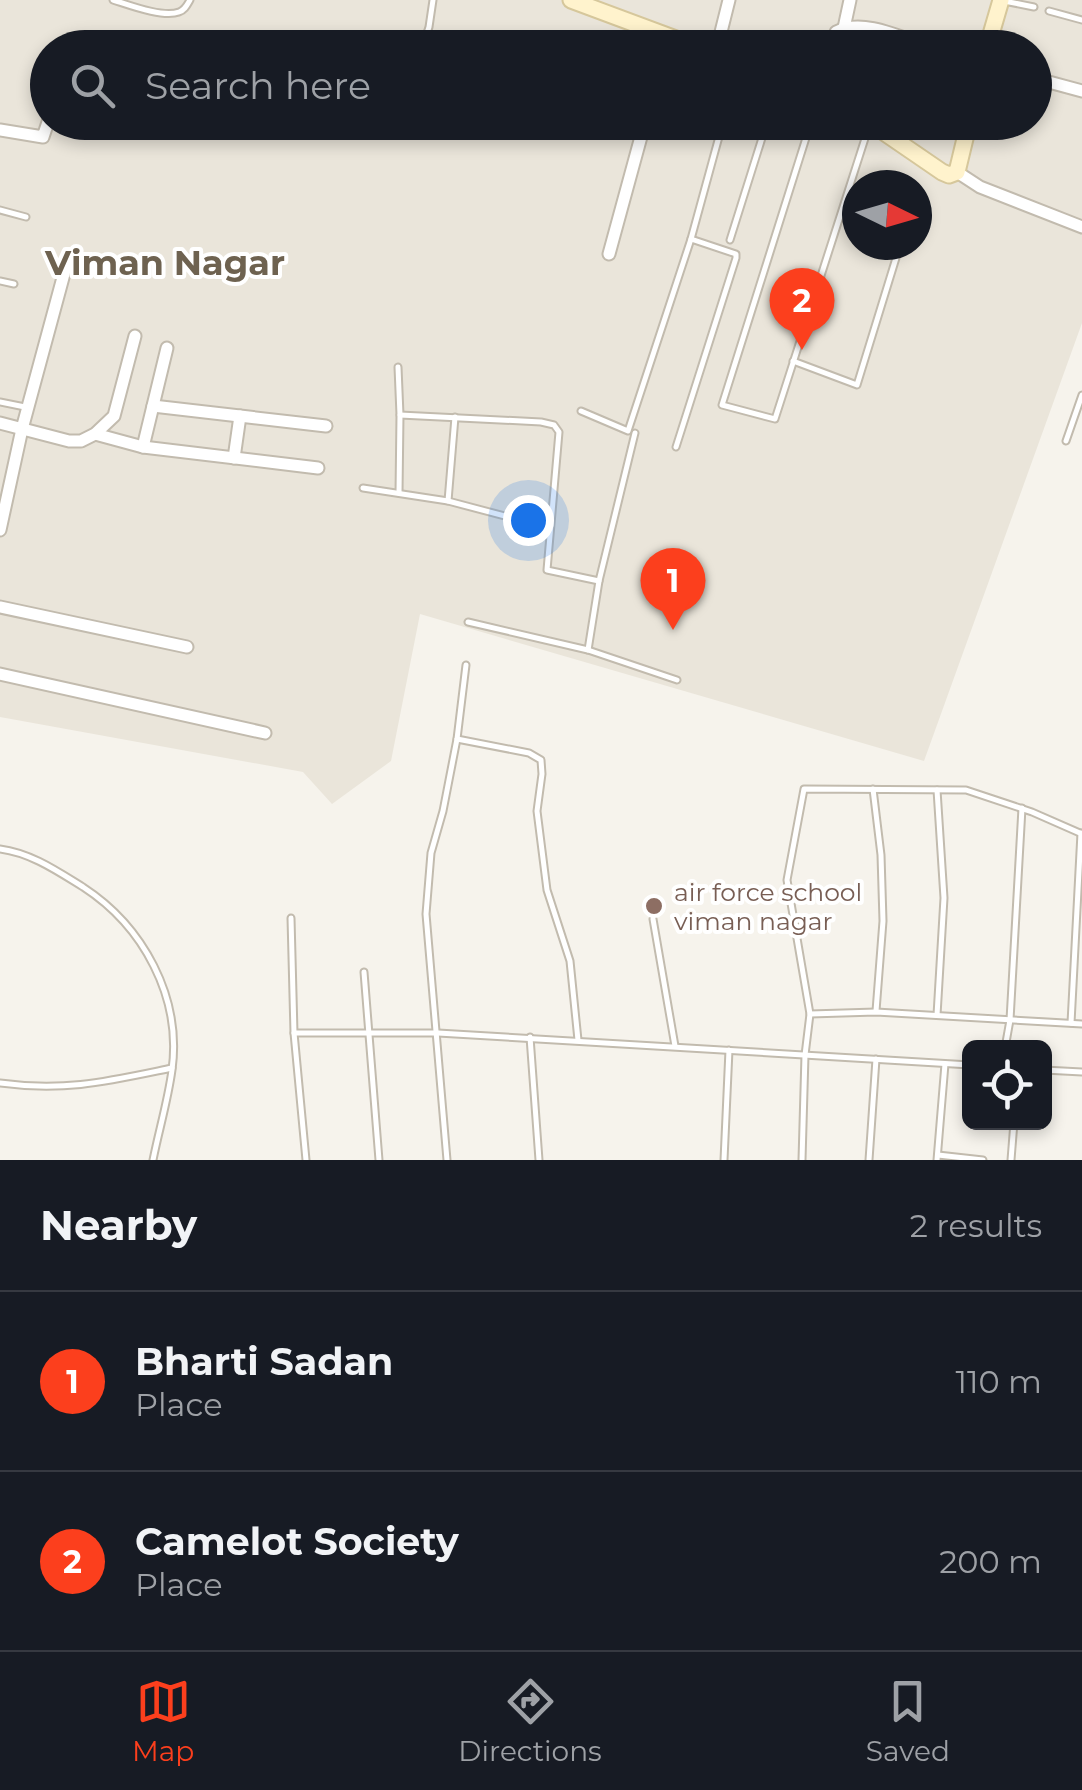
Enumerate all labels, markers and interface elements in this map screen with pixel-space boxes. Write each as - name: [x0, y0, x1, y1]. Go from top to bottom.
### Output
- search box: [30, 30, 1052, 140]
- icon: search: [65, 58, 120, 113]
- text: Search here: [145, 62, 371, 109]
- north arrow: [842, 170, 932, 260]
- district label: Viman Nagar: [44, 241, 285, 284]
- pin: 2: [770, 268, 834, 350]
- your location: [503, 495, 554, 546]
- pin: 1: [640, 548, 706, 630]
- place label: air force school viman nagar: [674, 877, 862, 936]
- marker: air force school viman nagar: [643, 895, 665, 917]
- map controls: [962, 1040, 1052, 1130]
- button: locate: [962, 1040, 1052, 1130]
- text: Nearby: [40, 1199, 197, 1251]
- text: 2 results: [910, 1206, 1042, 1245]
- text: Bharti Sadan: [135, 1338, 393, 1385]
- text: 1: [66, 1362, 79, 1401]
- text: 110 m: [955, 1362, 1042, 1401]
- text: Place: [135, 1385, 223, 1424]
- text: Camelot Society: [135, 1518, 459, 1565]
- text: 2: [63, 1542, 82, 1581]
- text: 200 m: [939, 1542, 1042, 1581]
- text: Place: [135, 1565, 223, 1604]
- tab: Map: [132, 1674, 194, 1768]
- tab: Directions: [458, 1674, 602, 1768]
- tab: Saved: [866, 1674, 950, 1768]

